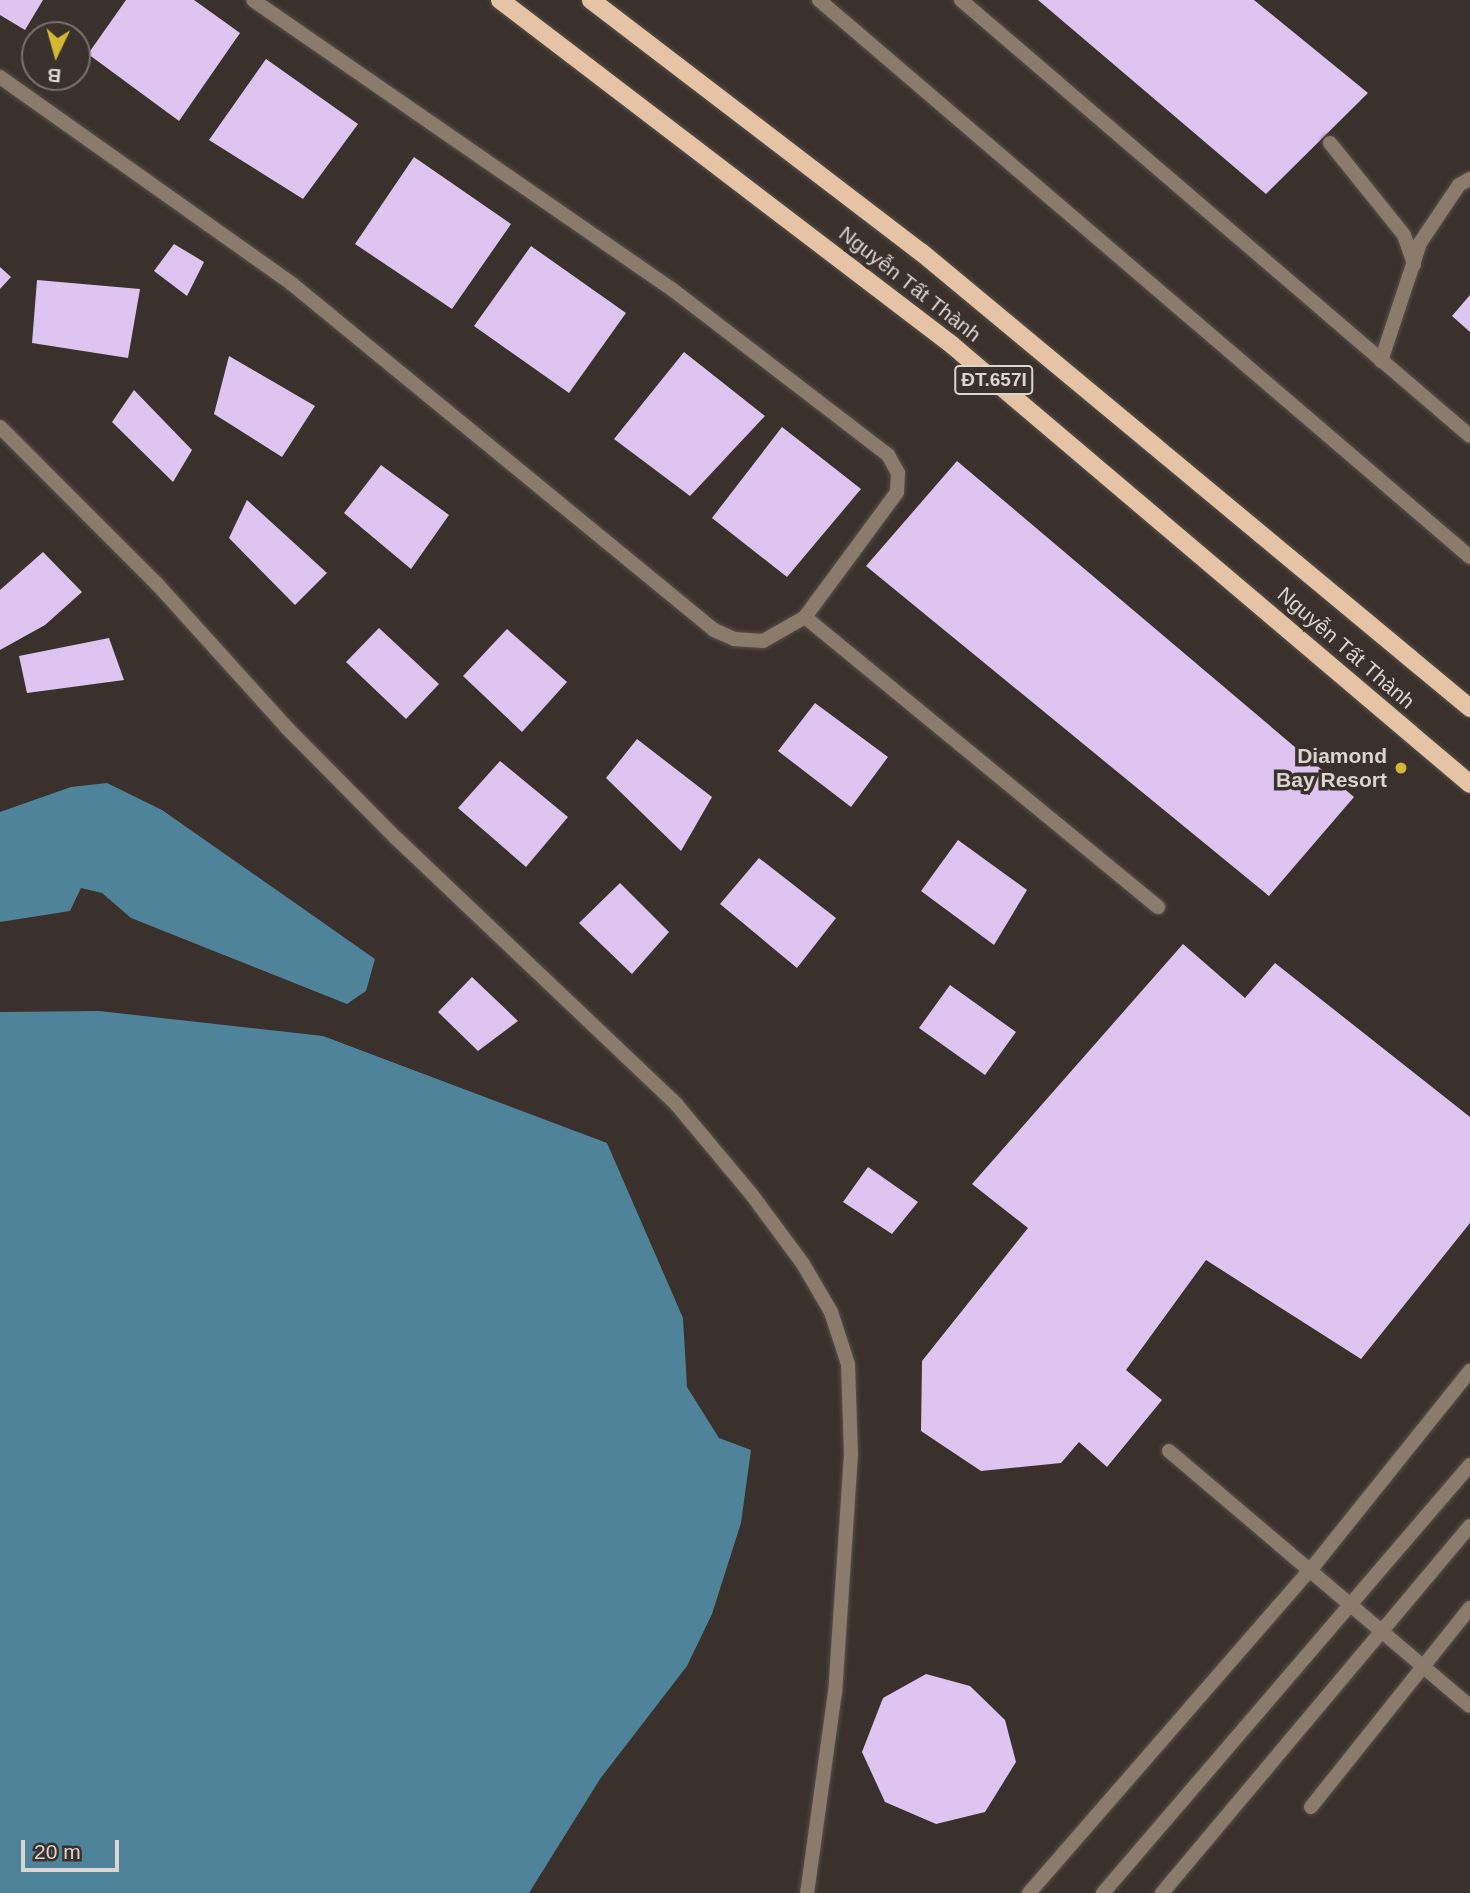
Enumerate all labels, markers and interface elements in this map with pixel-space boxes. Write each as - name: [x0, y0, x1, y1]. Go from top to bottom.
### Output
- north arrow: [21, 21, 91, 91]
- text: B: [47, 64, 62, 86]
- street label: Nguyễn Tất Thành: [834, 221, 986, 347]
- road number: ĐT.657I: [954, 364, 1034, 396]
- street label: Nguyễn Tất Thành: [1272, 581, 1420, 715]
- place label: Diamond Bay Resort: [1276, 743, 1387, 793]
- marker: Diamond Bay Resort: [1393, 760, 1409, 776]
- scale bar: [24, 1826, 122, 1870]
- text: 20 m: [34, 1840, 81, 1863]

